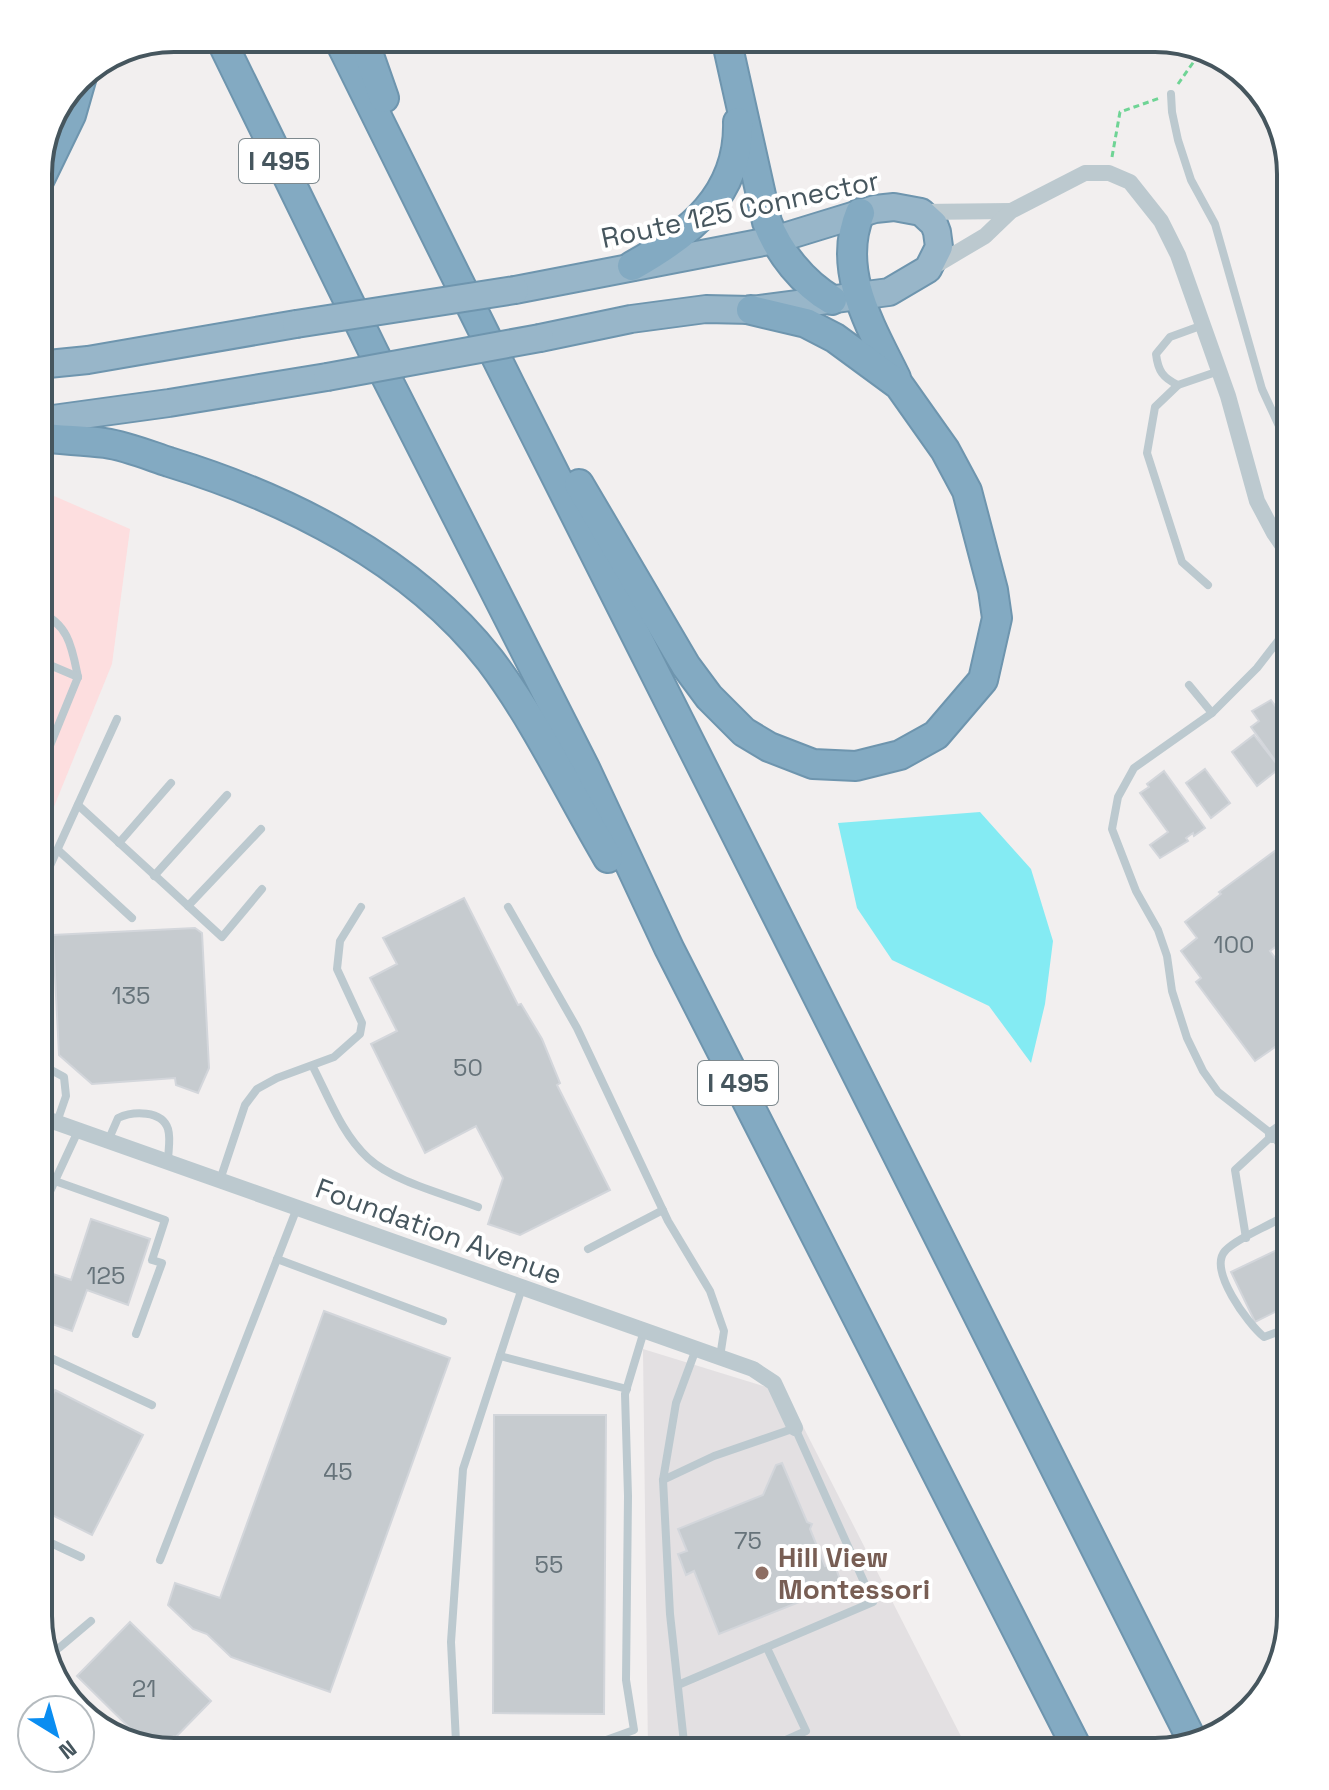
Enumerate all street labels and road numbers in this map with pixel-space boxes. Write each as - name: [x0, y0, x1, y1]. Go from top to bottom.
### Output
- road number: I 495: [239, 139, 319, 183]
- street label: Route 125 Connector: [598, 162, 882, 256]
- road number: I 495: [698, 1061, 778, 1105]
- street label: Foundation Avenue: [311, 1170, 567, 1292]

